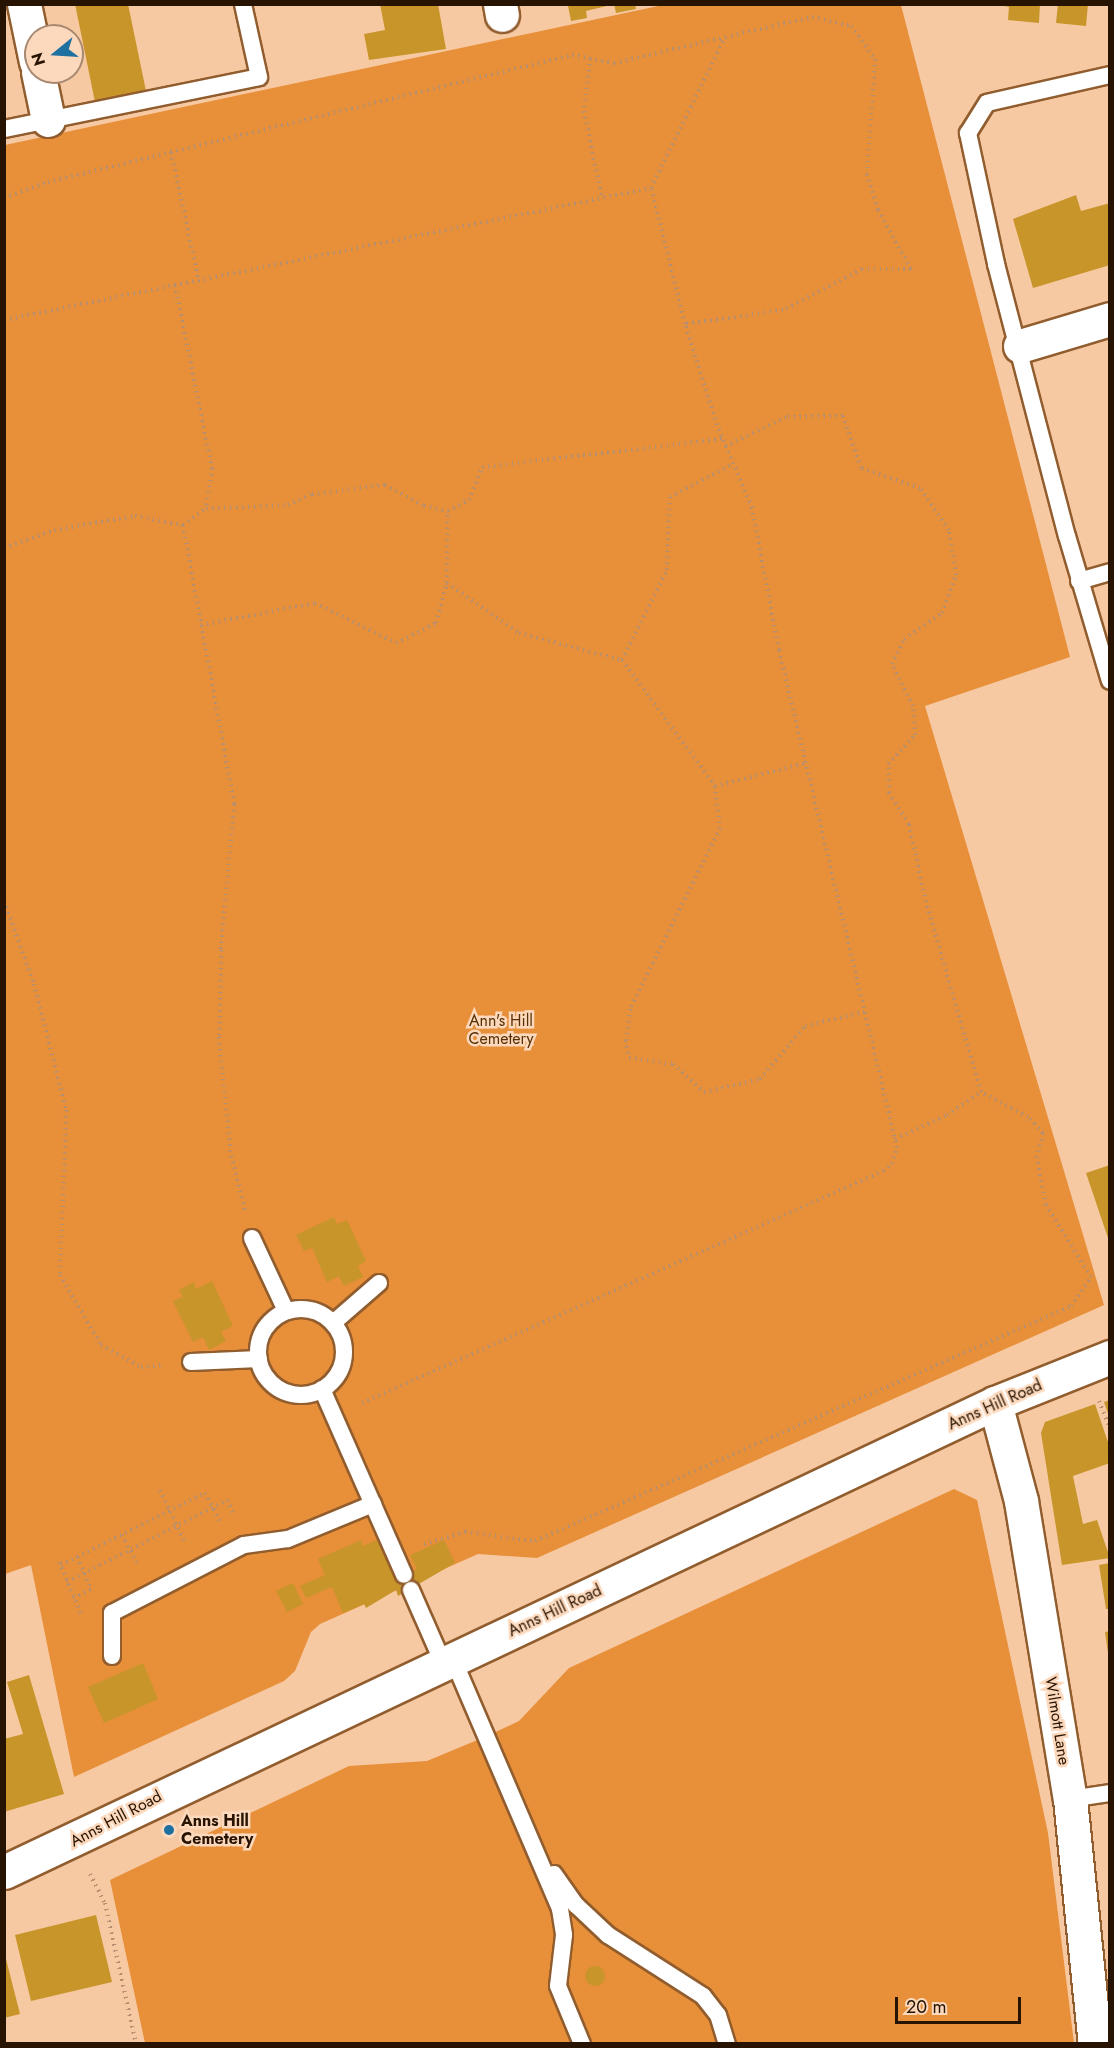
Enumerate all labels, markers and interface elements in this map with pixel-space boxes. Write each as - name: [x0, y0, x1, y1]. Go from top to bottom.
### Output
- north arrow: [24, 24, 84, 84]
- text: N: [25, 49, 51, 69]
- park label: Ann's Hill Cemetery: [468, 1011, 534, 1049]
- street label: Anns Hill Road: [945, 1376, 1045, 1434]
- street label: Anns Hill Road: [505, 1581, 605, 1641]
- street label: Wilmott Lane: [1041, 1676, 1073, 1766]
- street label: Anns Hill Road: [67, 1787, 165, 1851]
- place label: Anns Hill Cemetery: [181, 1811, 253, 1849]
- marker: Anns Hill Cemetery: [162, 1823, 176, 1837]
- scale bar: [898, 1985, 1024, 2023]
- text: 20 m: [906, 1994, 946, 2020]

